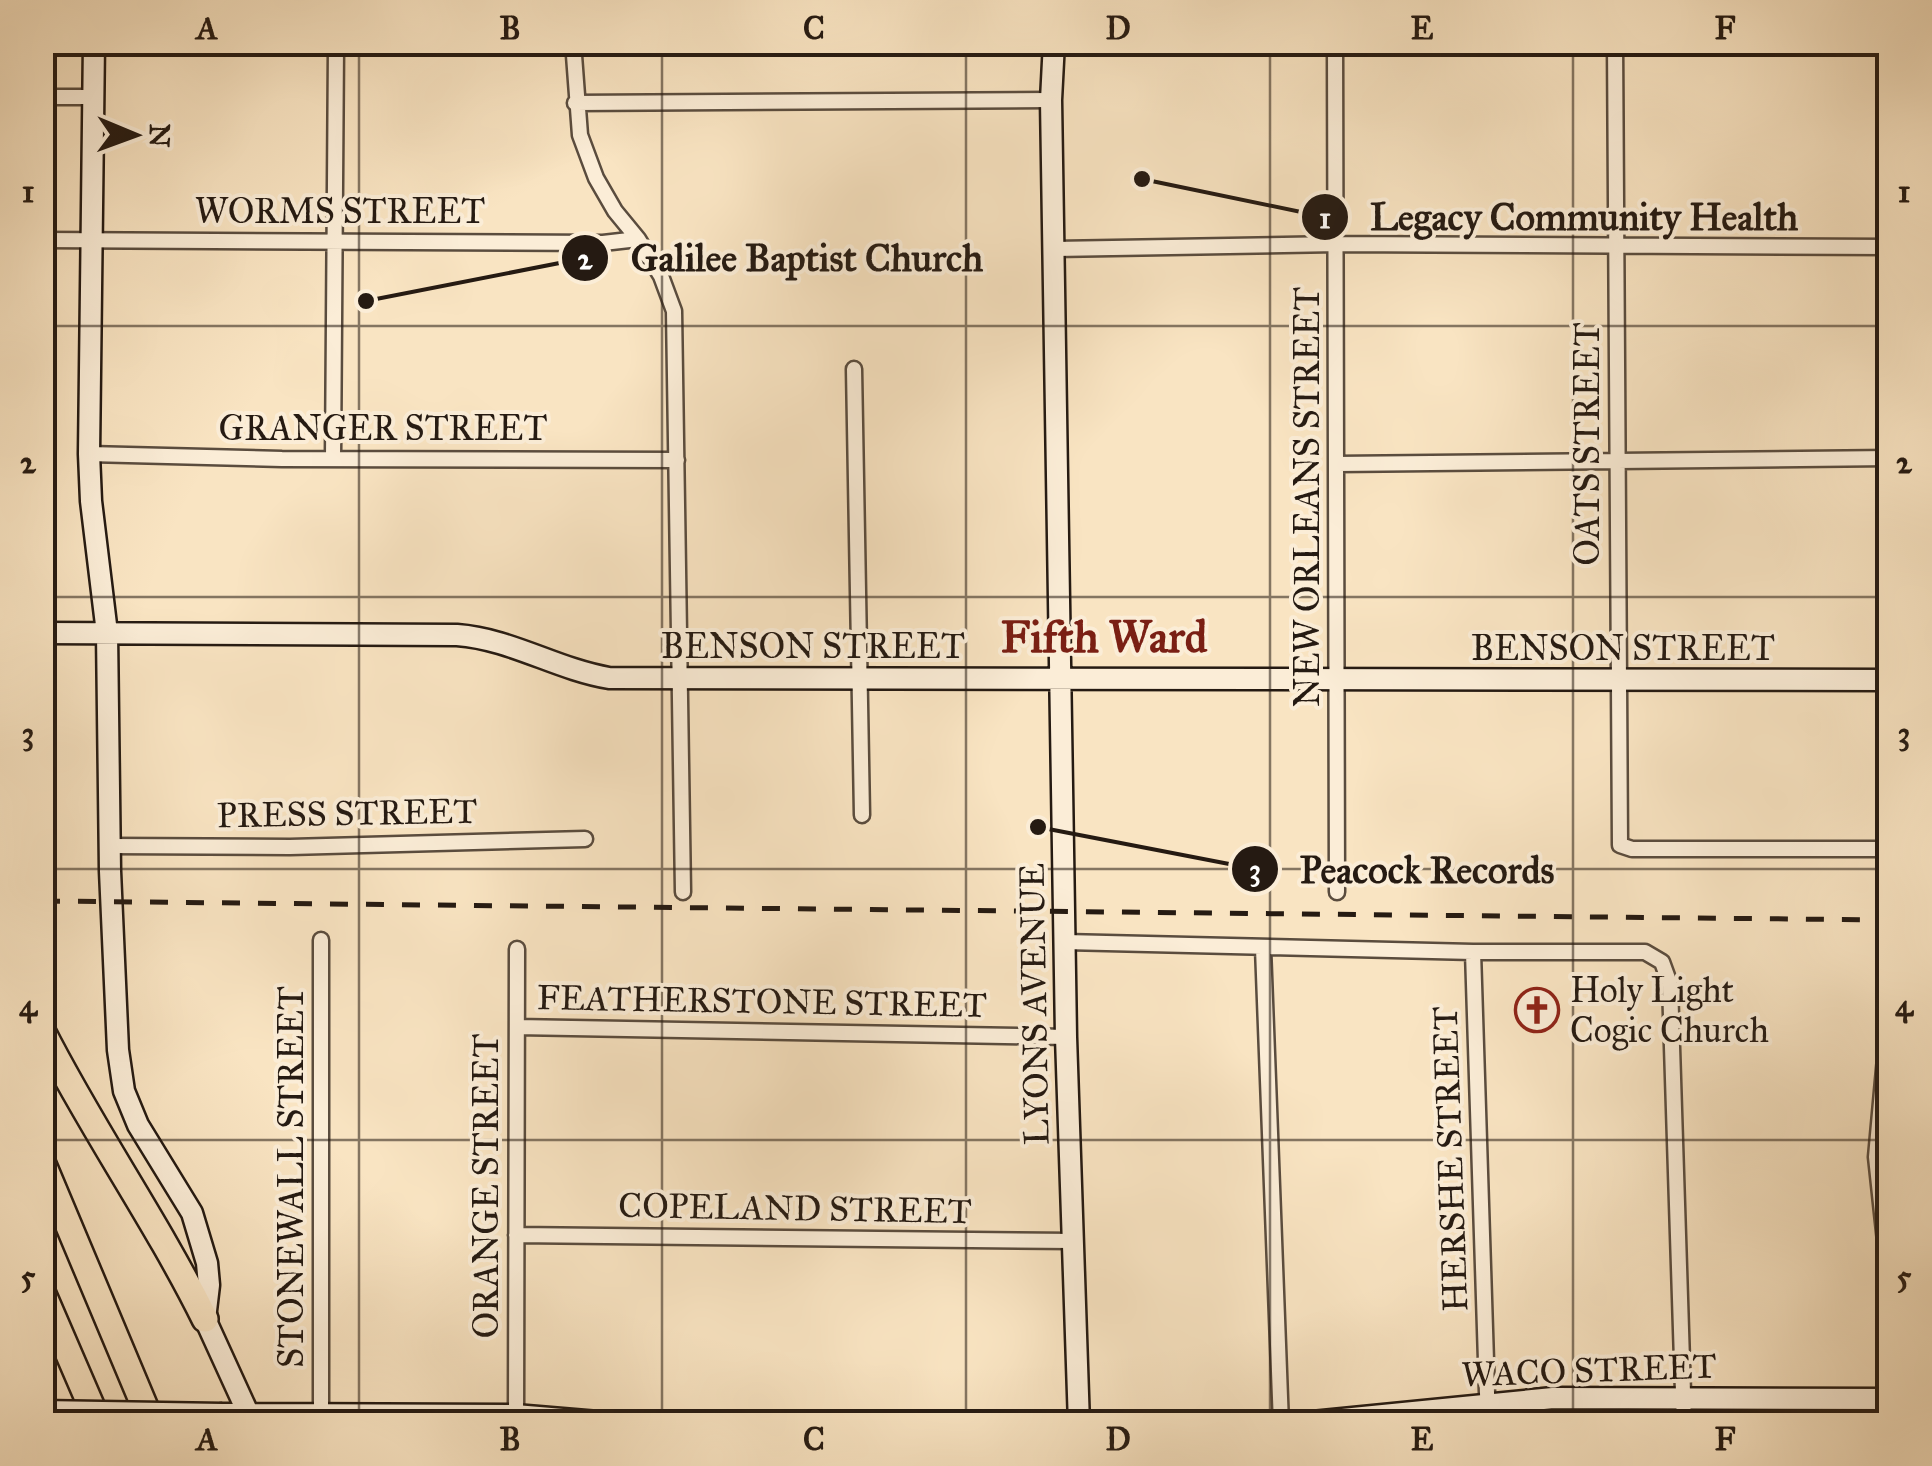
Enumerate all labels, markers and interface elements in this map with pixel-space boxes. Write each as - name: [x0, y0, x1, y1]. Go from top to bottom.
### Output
- text: A: [194, 9, 218, 48]
- text: B: [499, 9, 521, 48]
- text: C: [803, 9, 825, 48]
- text: D: [1105, 9, 1131, 48]
- text: E: [1411, 9, 1434, 48]
- text: F: [1715, 9, 1736, 48]
- north arrow: [85, 85, 185, 185]
- text: N: [142, 123, 177, 148]
- text: 1: [22, 172, 35, 211]
- text: 1: [1898, 172, 1911, 211]
- callout: Legacy Community Health: [1300, 183, 1818, 251]
- street label: WORMS STREET: [195, 190, 485, 233]
- text: Legacy Community Health: [1370, 194, 1799, 240]
- text: 1: [1319, 200, 1331, 236]
- callout: Galilee Baptist Church: [560, 224, 1003, 292]
- text: Galilee Baptist Church: [631, 235, 984, 281]
- text: 2: [578, 241, 594, 277]
- street label: NEW ORLEANS STREET: [1286, 287, 1329, 707]
- street label: OATS STREET: [1566, 322, 1609, 566]
- street label: GRANGER STREET: [219, 407, 547, 450]
- text: 2: [20, 443, 37, 482]
- text: 2: [1896, 443, 1913, 482]
- district label: Fifth Ward: [1001, 609, 1208, 664]
- street label: BENSON STREET: [661, 625, 965, 668]
- street label: BENSON STREET: [1471, 627, 1775, 670]
- text: 3: [22, 714, 34, 753]
- text: 3: [1898, 714, 1910, 753]
- street label: PRESS STREET: [216, 790, 478, 837]
- callout: Peacock Records: [1230, 835, 1574, 903]
- text: Peacock Records: [1300, 847, 1555, 893]
- text: 3: [1249, 852, 1261, 888]
- street label: LYONS AVENUE: [1011, 862, 1058, 1145]
- place label: Holy Light Cogic Church: [1570, 969, 1769, 1052]
- street label: FEATHERSTONE STREET: [537, 976, 987, 1027]
- text: 4: [19, 986, 38, 1025]
- street label: STONEWALL STREET: [270, 986, 313, 1368]
- text: 4: [1895, 986, 1914, 1025]
- church icon: Holy Light Cogic Church: [1514, 987, 1560, 1033]
- street label: HERSHE STREET: [1424, 1005, 1477, 1313]
- street label: ORANGE STREET: [465, 1034, 508, 1338]
- street label: COPELAND STREET: [618, 1184, 972, 1233]
- text: 5: [21, 1257, 36, 1296]
- text: 5: [1897, 1257, 1912, 1296]
- street label: WACO STREET: [1461, 1345, 1717, 1396]
- text: A: [194, 1420, 218, 1459]
- text: B: [499, 1420, 521, 1459]
- text: C: [803, 1420, 825, 1459]
- text: D: [1105, 1420, 1131, 1459]
- text: E: [1411, 1420, 1434, 1459]
- text: F: [1715, 1420, 1736, 1459]

